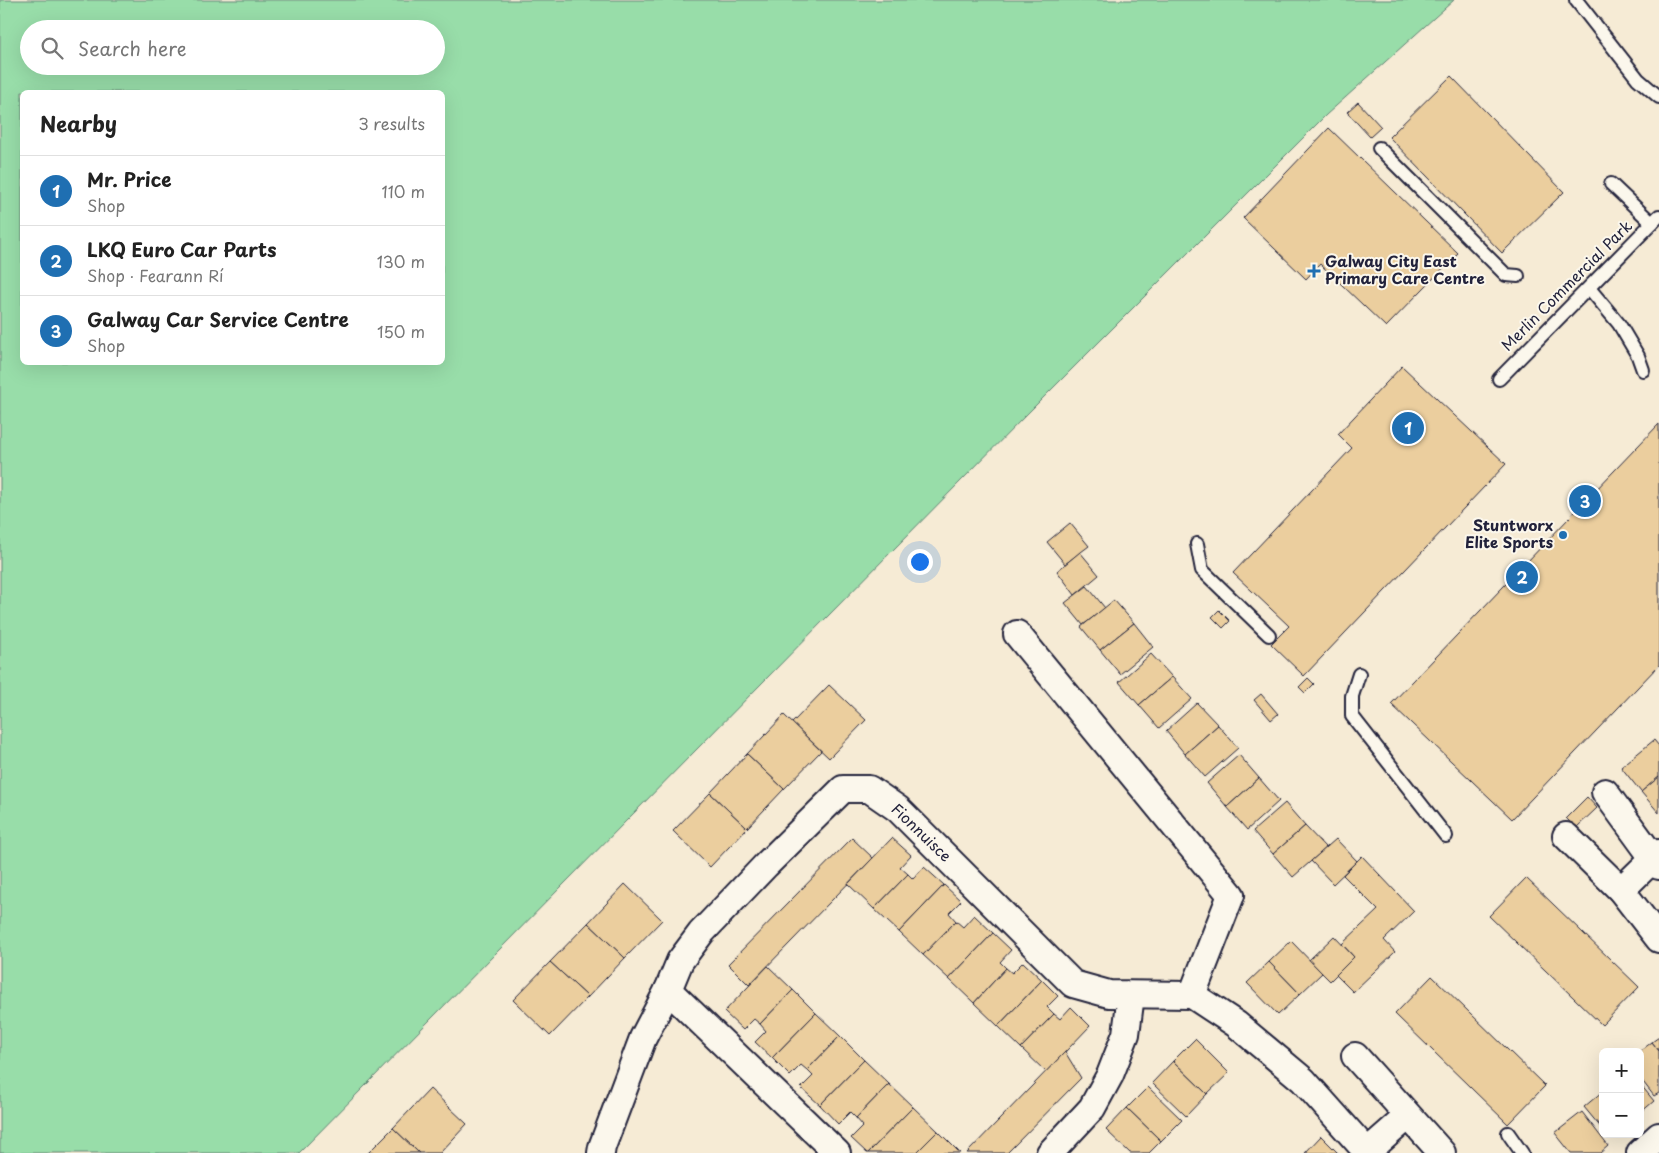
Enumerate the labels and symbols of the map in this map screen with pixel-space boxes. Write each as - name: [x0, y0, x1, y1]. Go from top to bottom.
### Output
- street label: Merlin Commercial Park: [1495, 214, 1637, 356]
- place label: Galway City East Primary Care Centre: [1325, 249, 1485, 289]
- marker: Galway City East Primary Care Centre: [1307, 264, 1321, 278]
- pin: 1: [1392, 409, 1424, 447]
- pin: 3: [1569, 482, 1601, 520]
- place label: Stuntworx Elite Sports: [1465, 513, 1553, 553]
- marker: Stuntworx Elite Sports: [1557, 529, 1569, 541]
- your location: [907, 549, 933, 575]
- pin: 2: [1506, 558, 1538, 596]
- street label: Fionnuisce: [887, 797, 957, 866]

